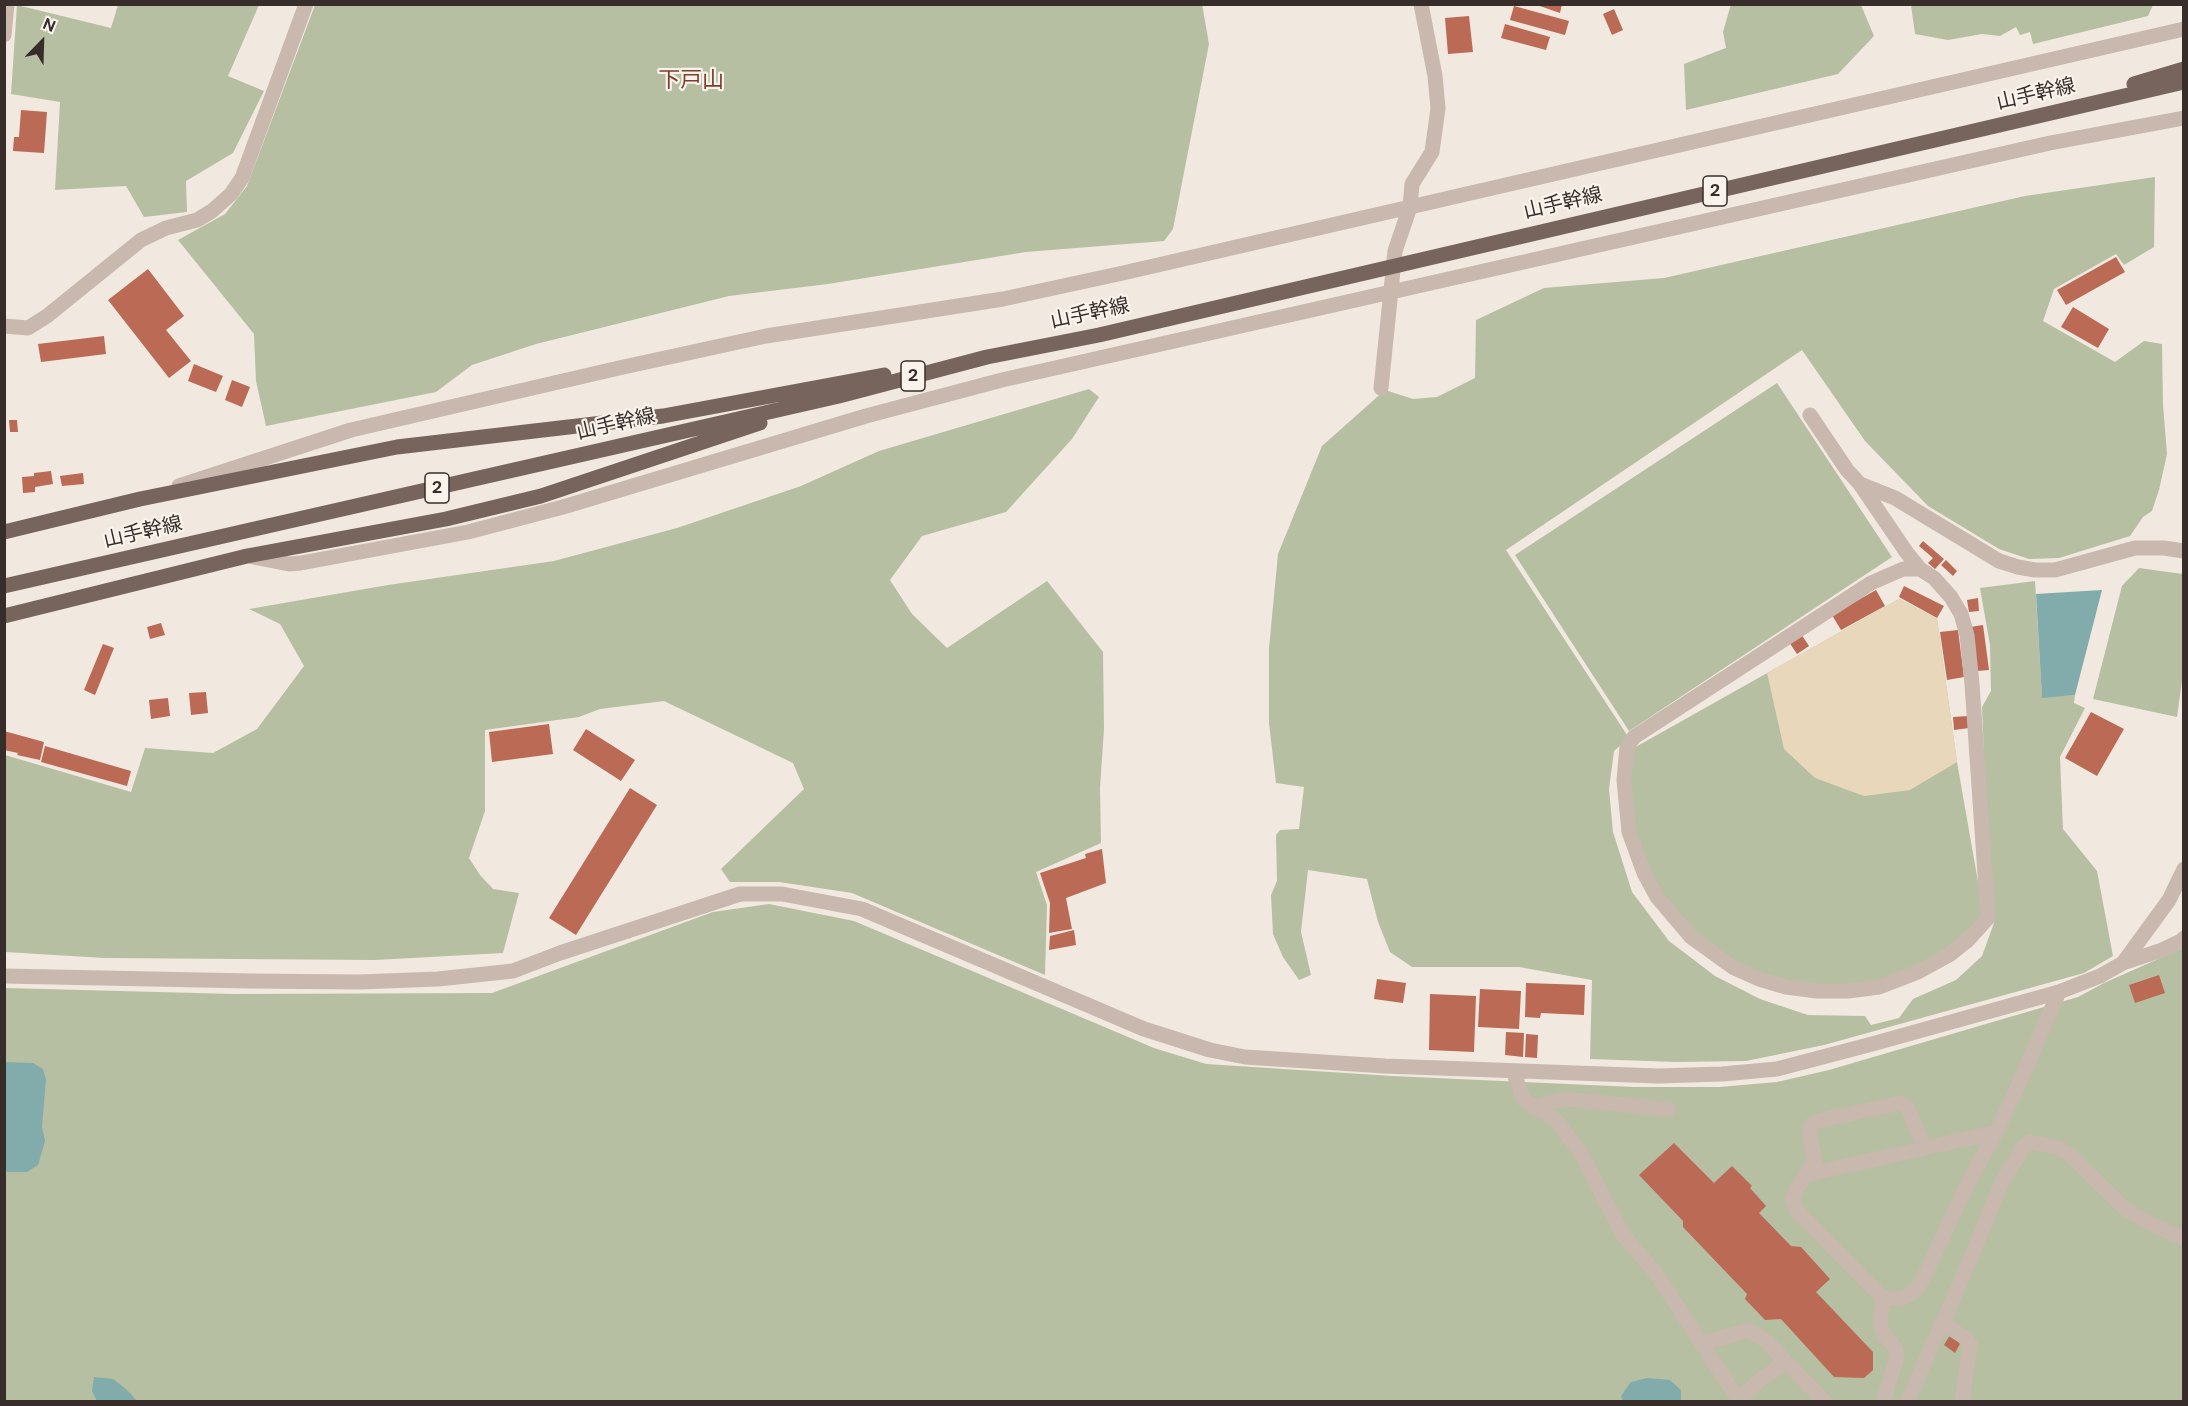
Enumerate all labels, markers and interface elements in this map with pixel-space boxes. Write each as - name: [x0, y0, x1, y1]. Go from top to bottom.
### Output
- north arrow: [12, 12, 72, 72]
- text: N: [40, 13, 59, 37]
- district label: 下戸山: [658, 68, 724, 94]
- street label: 山手幹線: [1994, 74, 2078, 116]
- road number: 2: [1703, 176, 1727, 206]
- street label: 山手幹線: [1521, 183, 1605, 225]
- street label: 山手幹線: [1048, 294, 1132, 334]
- road number: 2: [901, 361, 925, 391]
- street label: 山手幹線: [574, 404, 658, 446]
- road number: 2: [425, 473, 449, 503]
- street label: 山手幹線: [101, 512, 185, 554]

